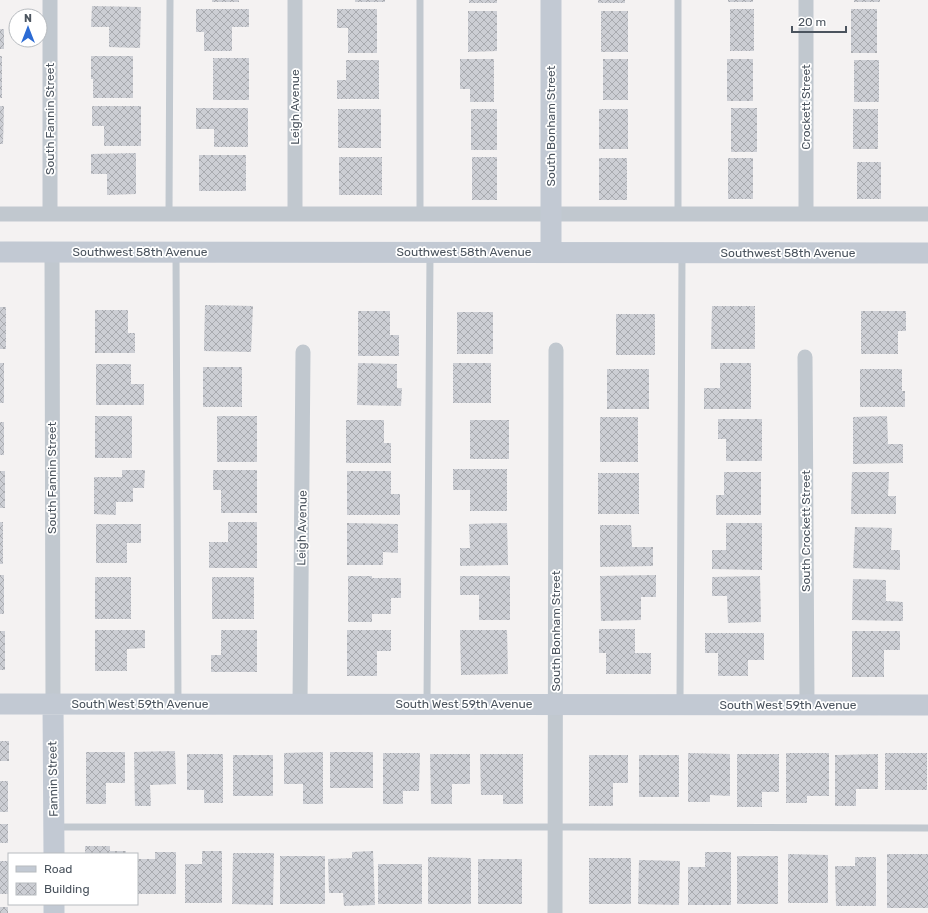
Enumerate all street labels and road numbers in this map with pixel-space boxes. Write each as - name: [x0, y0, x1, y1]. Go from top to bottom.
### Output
- street label: South Fannin Street: [43, 63, 57, 175]
- street label: Crockett Street: [799, 64, 813, 150]
- street label: South Bonham Street: [544, 65, 558, 186]
- street label: Leigh Avenue: [288, 69, 302, 145]
- street label: Southwest 58th Avenue: [73, 245, 208, 259]
- street label: Southwest 58th Avenue: [397, 245, 532, 259]
- street label: Southwest 58th Avenue: [721, 246, 856, 260]
- street label: South Fannin Street: [45, 422, 59, 534]
- street label: South Crockett Street: [799, 470, 813, 592]
- street label: Leigh Avenue: [294, 490, 310, 566]
- street label: South Bonham Street: [549, 570, 563, 691]
- street label: South West 59th Avenue: [71, 697, 209, 711]
- street label: South West 59th Avenue: [395, 697, 533, 711]
- street label: South West 59th Avenue: [719, 698, 857, 712]
- street label: Fannin Street: [45, 741, 61, 817]

